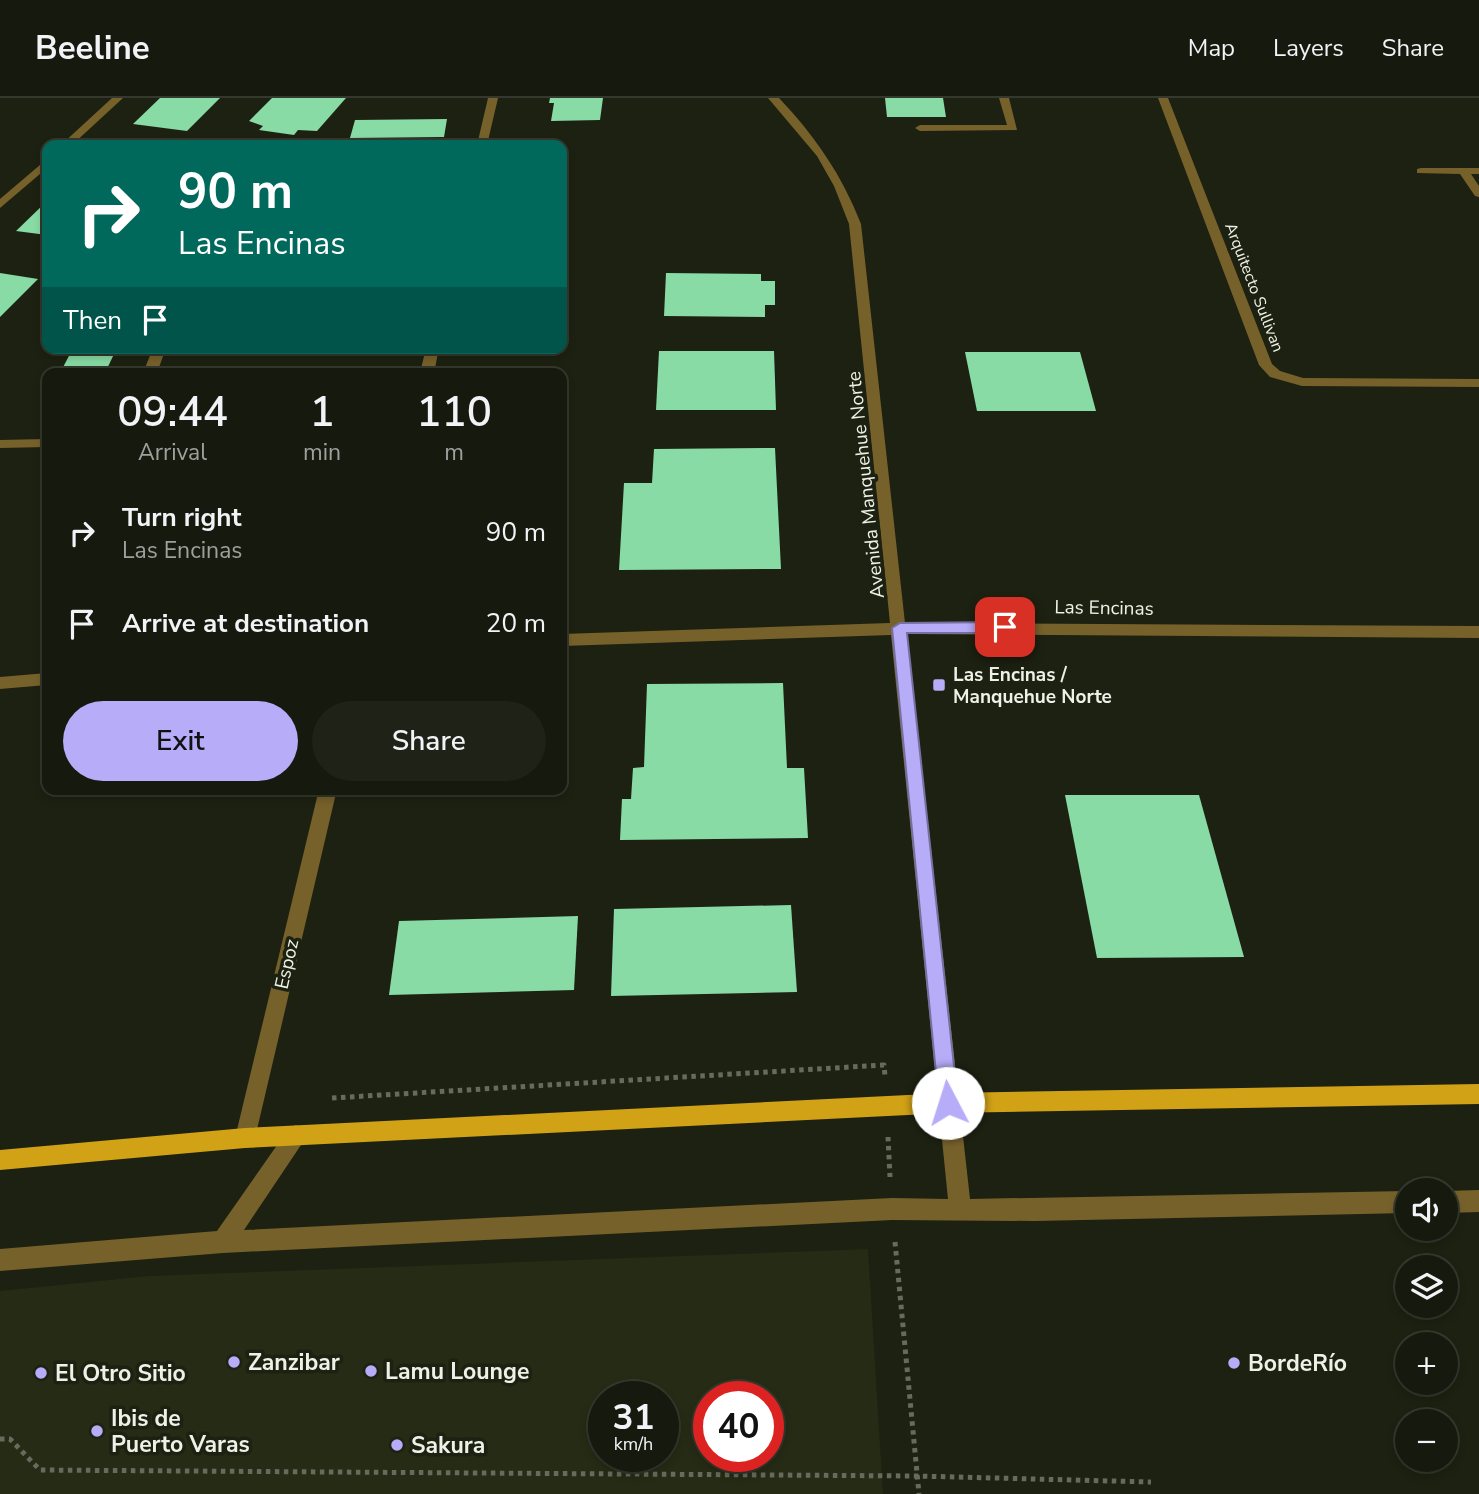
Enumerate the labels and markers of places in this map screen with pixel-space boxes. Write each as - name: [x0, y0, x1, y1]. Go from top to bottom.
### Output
- pin: [975, 597, 1035, 657]
- place label: Las Encinas / Manquehue Norte: [953, 662, 1112, 710]
- marker: Las Encinas / Manquehue Norte: [931, 677, 947, 693]
- place label: Zanzibar: [248, 1347, 340, 1378]
- place label: BordeRío: [1248, 1348, 1347, 1379]
- marker: Zanzibar: [226, 1354, 242, 1370]
- marker: BordeRío: [1226, 1355, 1242, 1371]
- place label: Lamu Lounge: [385, 1356, 529, 1387]
- place label: El Otro Sitio: [55, 1358, 186, 1389]
- marker: Lamu Lounge: [363, 1363, 379, 1379]
- marker: El Otro Sitio: [33, 1365, 49, 1381]
- place label: Ibis de Puerto Varas: [111, 1403, 250, 1460]
- marker: Ibis de Puerto Varas: [89, 1423, 105, 1439]
- place label: Sakura: [411, 1430, 485, 1461]
- marker: Sakura: [389, 1437, 405, 1453]

